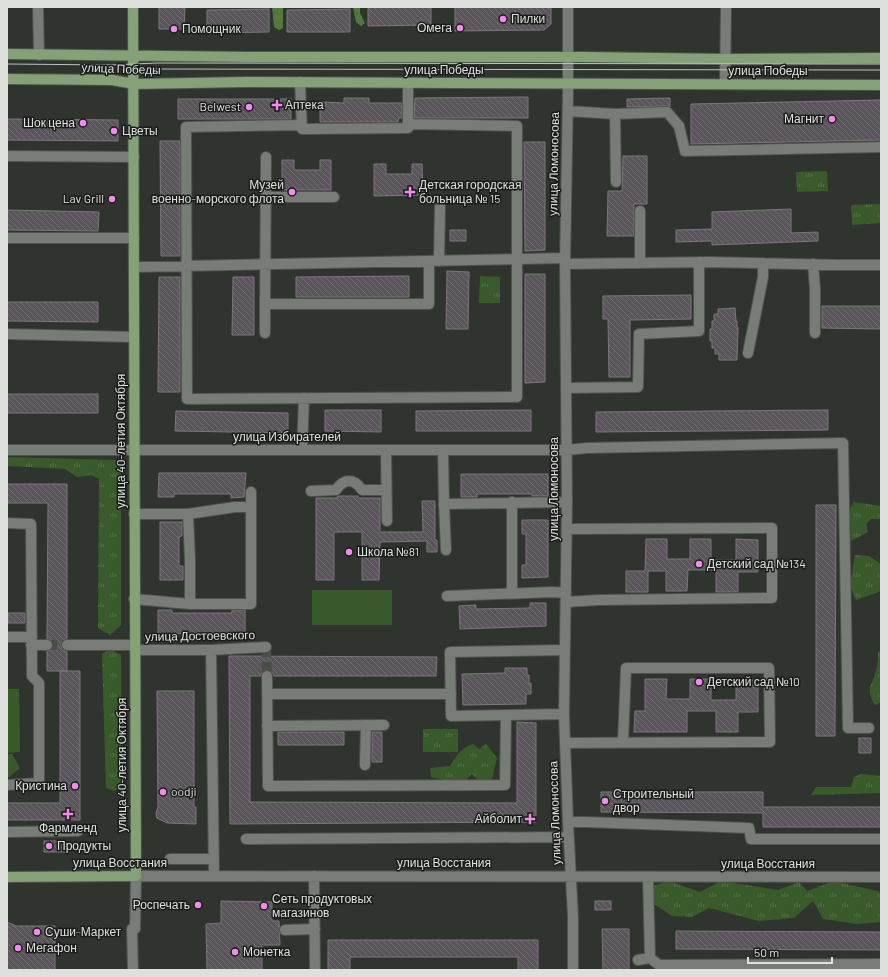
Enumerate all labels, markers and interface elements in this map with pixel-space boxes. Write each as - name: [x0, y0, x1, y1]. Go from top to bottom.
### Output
- place label: Пилки: [511, 11, 545, 25]
- marker: Пилки: [498, 14, 508, 24]
- place label: Омега: [417, 20, 452, 34]
- place label: Помощник: [182, 21, 241, 36]
- marker: Омега: [455, 23, 465, 33]
- marker: Помощник: [169, 24, 179, 34]
- street label: улица Победы: [81, 60, 161, 77]
- street label: улица Победы: [404, 62, 484, 77]
- street label: улица Победы: [728, 63, 808, 78]
- place label: Аптека: [285, 97, 324, 111]
- place label: Belwest: [199, 99, 241, 113]
- marker: Аптека: [272, 100, 282, 110]
- marker: Belwest: [244, 102, 254, 112]
- place label: Магнит: [784, 111, 824, 125]
- street label: улица Ломоносова: [545, 112, 562, 216]
- marker: Магнит: [827, 114, 837, 124]
- place label: Шок цена: [23, 115, 75, 130]
- marker: Шок цена: [78, 118, 88, 128]
- place label: Цветы: [122, 123, 158, 138]
- marker: Цветы: [109, 126, 119, 136]
- place label: Музей военно-морского флота: [152, 177, 284, 206]
- place label: Детская городская больница № 15: [419, 177, 521, 206]
- marker: Детская городская больница № 15: [404, 186, 416, 198]
- marker: Музей военно-морского флота: [287, 187, 297, 197]
- place label: Lav Grill: [63, 191, 104, 205]
- marker: Lav Grill: [107, 194, 117, 204]
- street label: улица 40-летия Октября: [113, 374, 128, 508]
- street label: улица Избирателей: [233, 429, 341, 444]
- street label: улица Ломоносова: [546, 437, 561, 541]
- place label: Школа №81: [357, 544, 419, 558]
- marker: Школа №81: [344, 547, 354, 557]
- place label: Детский сад №134: [707, 556, 806, 571]
- marker: Детский сад №134: [694, 559, 704, 569]
- street label: улица Достоевского: [145, 627, 255, 644]
- place label: Детский сад №10: [707, 674, 800, 689]
- marker: Детский сад №10: [694, 677, 704, 687]
- street label: улица 40-летия Октября: [114, 698, 129, 832]
- street label: улица Ломоносова: [545, 761, 564, 865]
- place label: Кристина: [15, 778, 67, 793]
- marker: Кристина: [70, 781, 80, 791]
- place label: oodji: [171, 784, 197, 798]
- place label: Строительный двор: [613, 786, 694, 815]
- marker: oodji: [158, 787, 168, 797]
- marker: Строительный двор: [600, 796, 610, 806]
- marker: Фармленд: [63, 809, 73, 819]
- place label: Айболит: [475, 811, 522, 825]
- marker: Айболит: [525, 814, 535, 824]
- place label: Фармленд: [39, 820, 97, 835]
- place label: Продукты: [57, 838, 111, 853]
- marker: Продукты: [44, 841, 54, 851]
- street label: улица Восстания: [73, 855, 167, 870]
- street label: улица Восстания: [397, 855, 491, 870]
- street label: улица Восстания: [721, 856, 815, 871]
- place label: Сеть продуктовых магазинов: [272, 891, 372, 919]
- place label: Роспечать: [133, 897, 190, 911]
- marker: Роспечать: [193, 900, 203, 910]
- marker: Сеть продуктовых магазинов: [259, 901, 269, 911]
- place label: Суши-Маркет: [45, 924, 122, 939]
- marker: Суши-Маркет: [32, 927, 42, 937]
- scale bar: [748, 939, 832, 965]
- place label: Мегафон: [26, 940, 77, 955]
- marker: Мегафон: [13, 943, 23, 953]
- place label: Монетка: [243, 944, 291, 958]
- text: 50 m: [754, 945, 779, 959]
- marker: Монетка: [230, 947, 240, 957]

